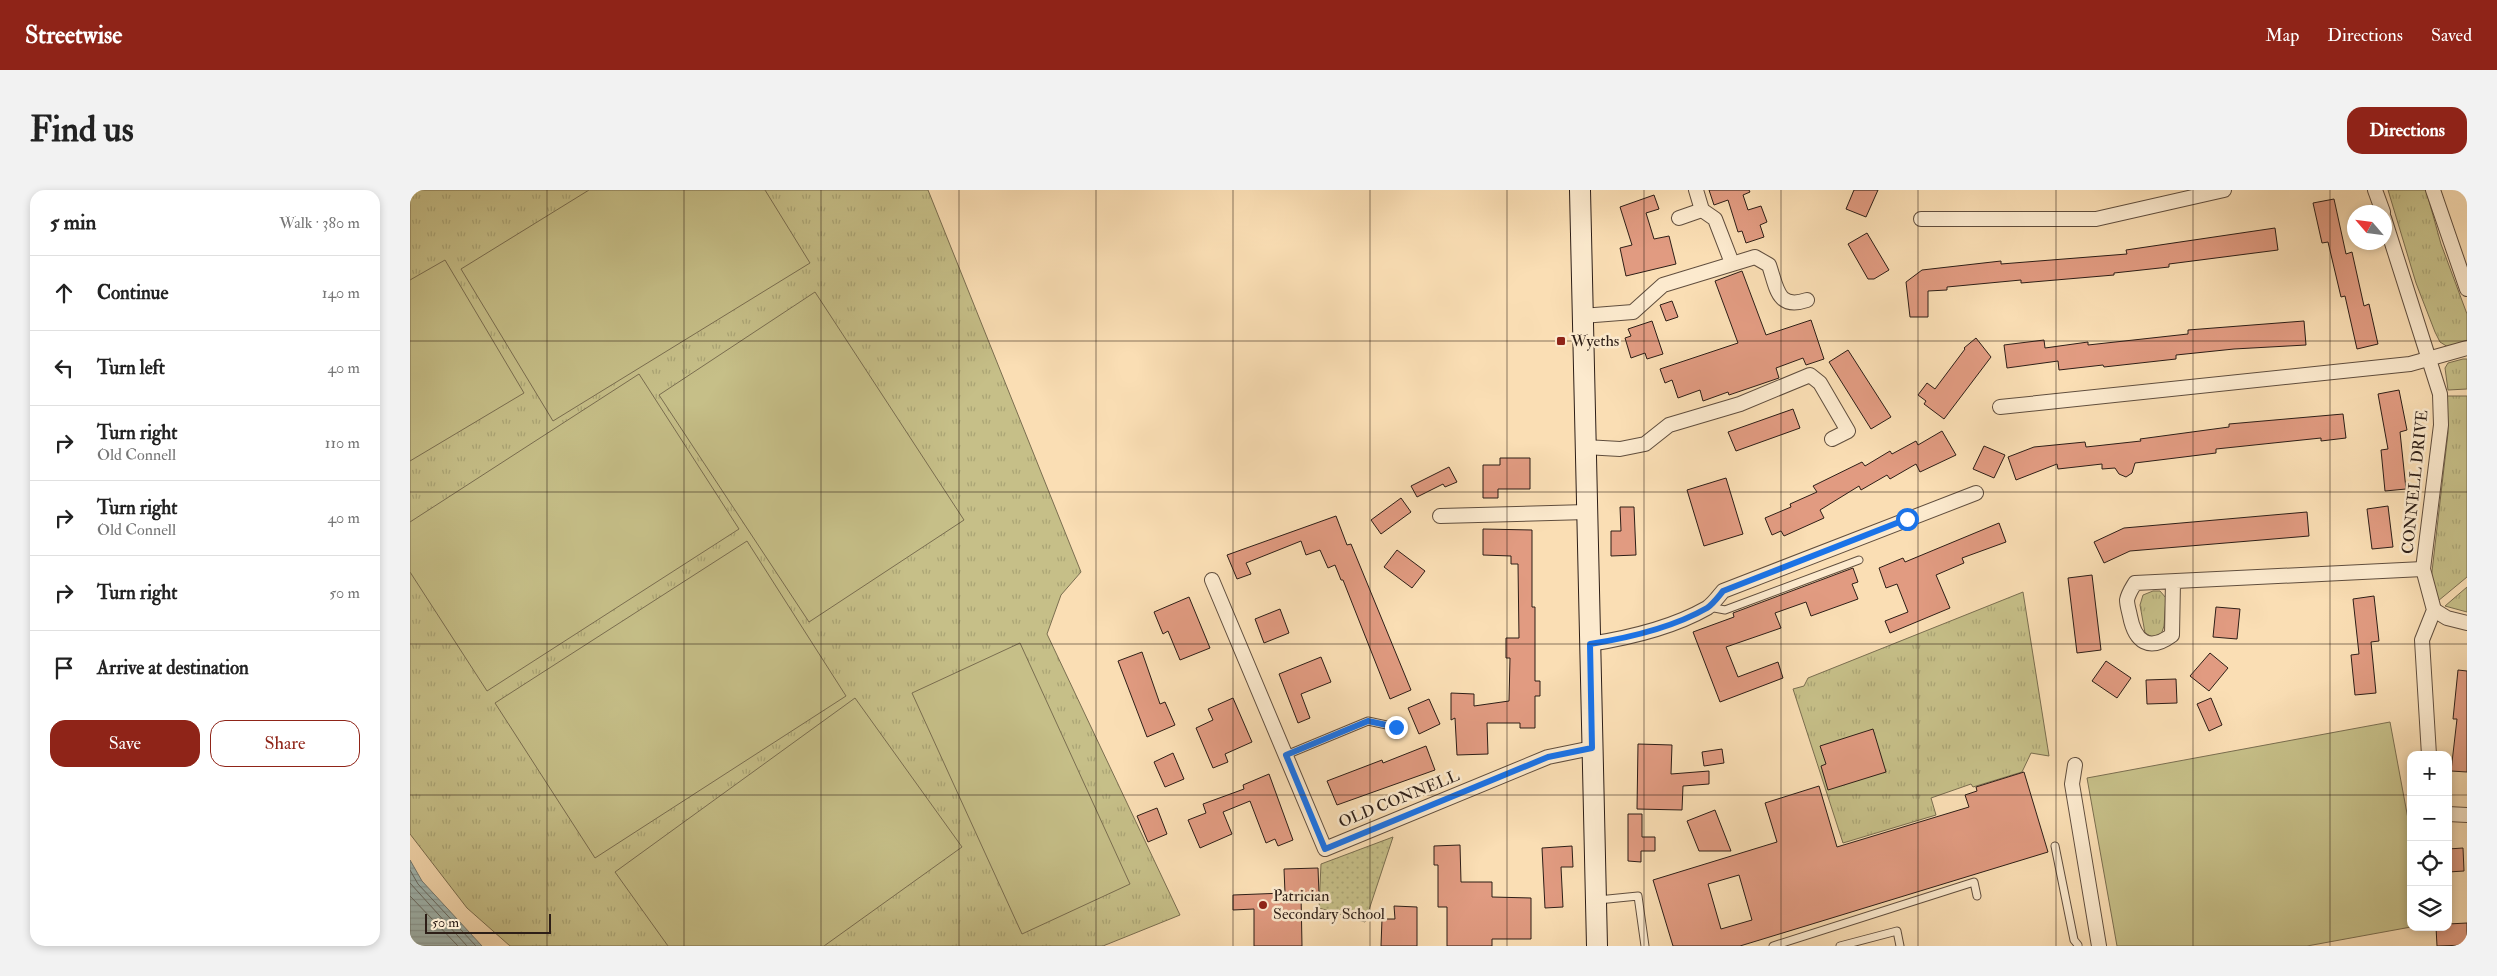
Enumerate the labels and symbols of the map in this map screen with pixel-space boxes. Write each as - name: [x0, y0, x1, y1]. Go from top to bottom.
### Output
- north arrow: [2347, 205, 2392, 250]
- place label: Wyeths: [1570, 331, 1619, 351]
- marker: Wyeths: [1555, 335, 1567, 347]
- street label: CONNELL DRIVE: [2397, 409, 2433, 555]
- route start: [1896, 508, 1919, 531]
- route end: [1385, 716, 1408, 739]
- street label: OLD CONNELL: [1336, 765, 1463, 832]
- place label: Patrician Secondary School: [1273, 886, 1385, 924]
- marker: Patrician Secondary School: [1257, 899, 1269, 911]
- scale bar: [425, 911, 551, 934]

